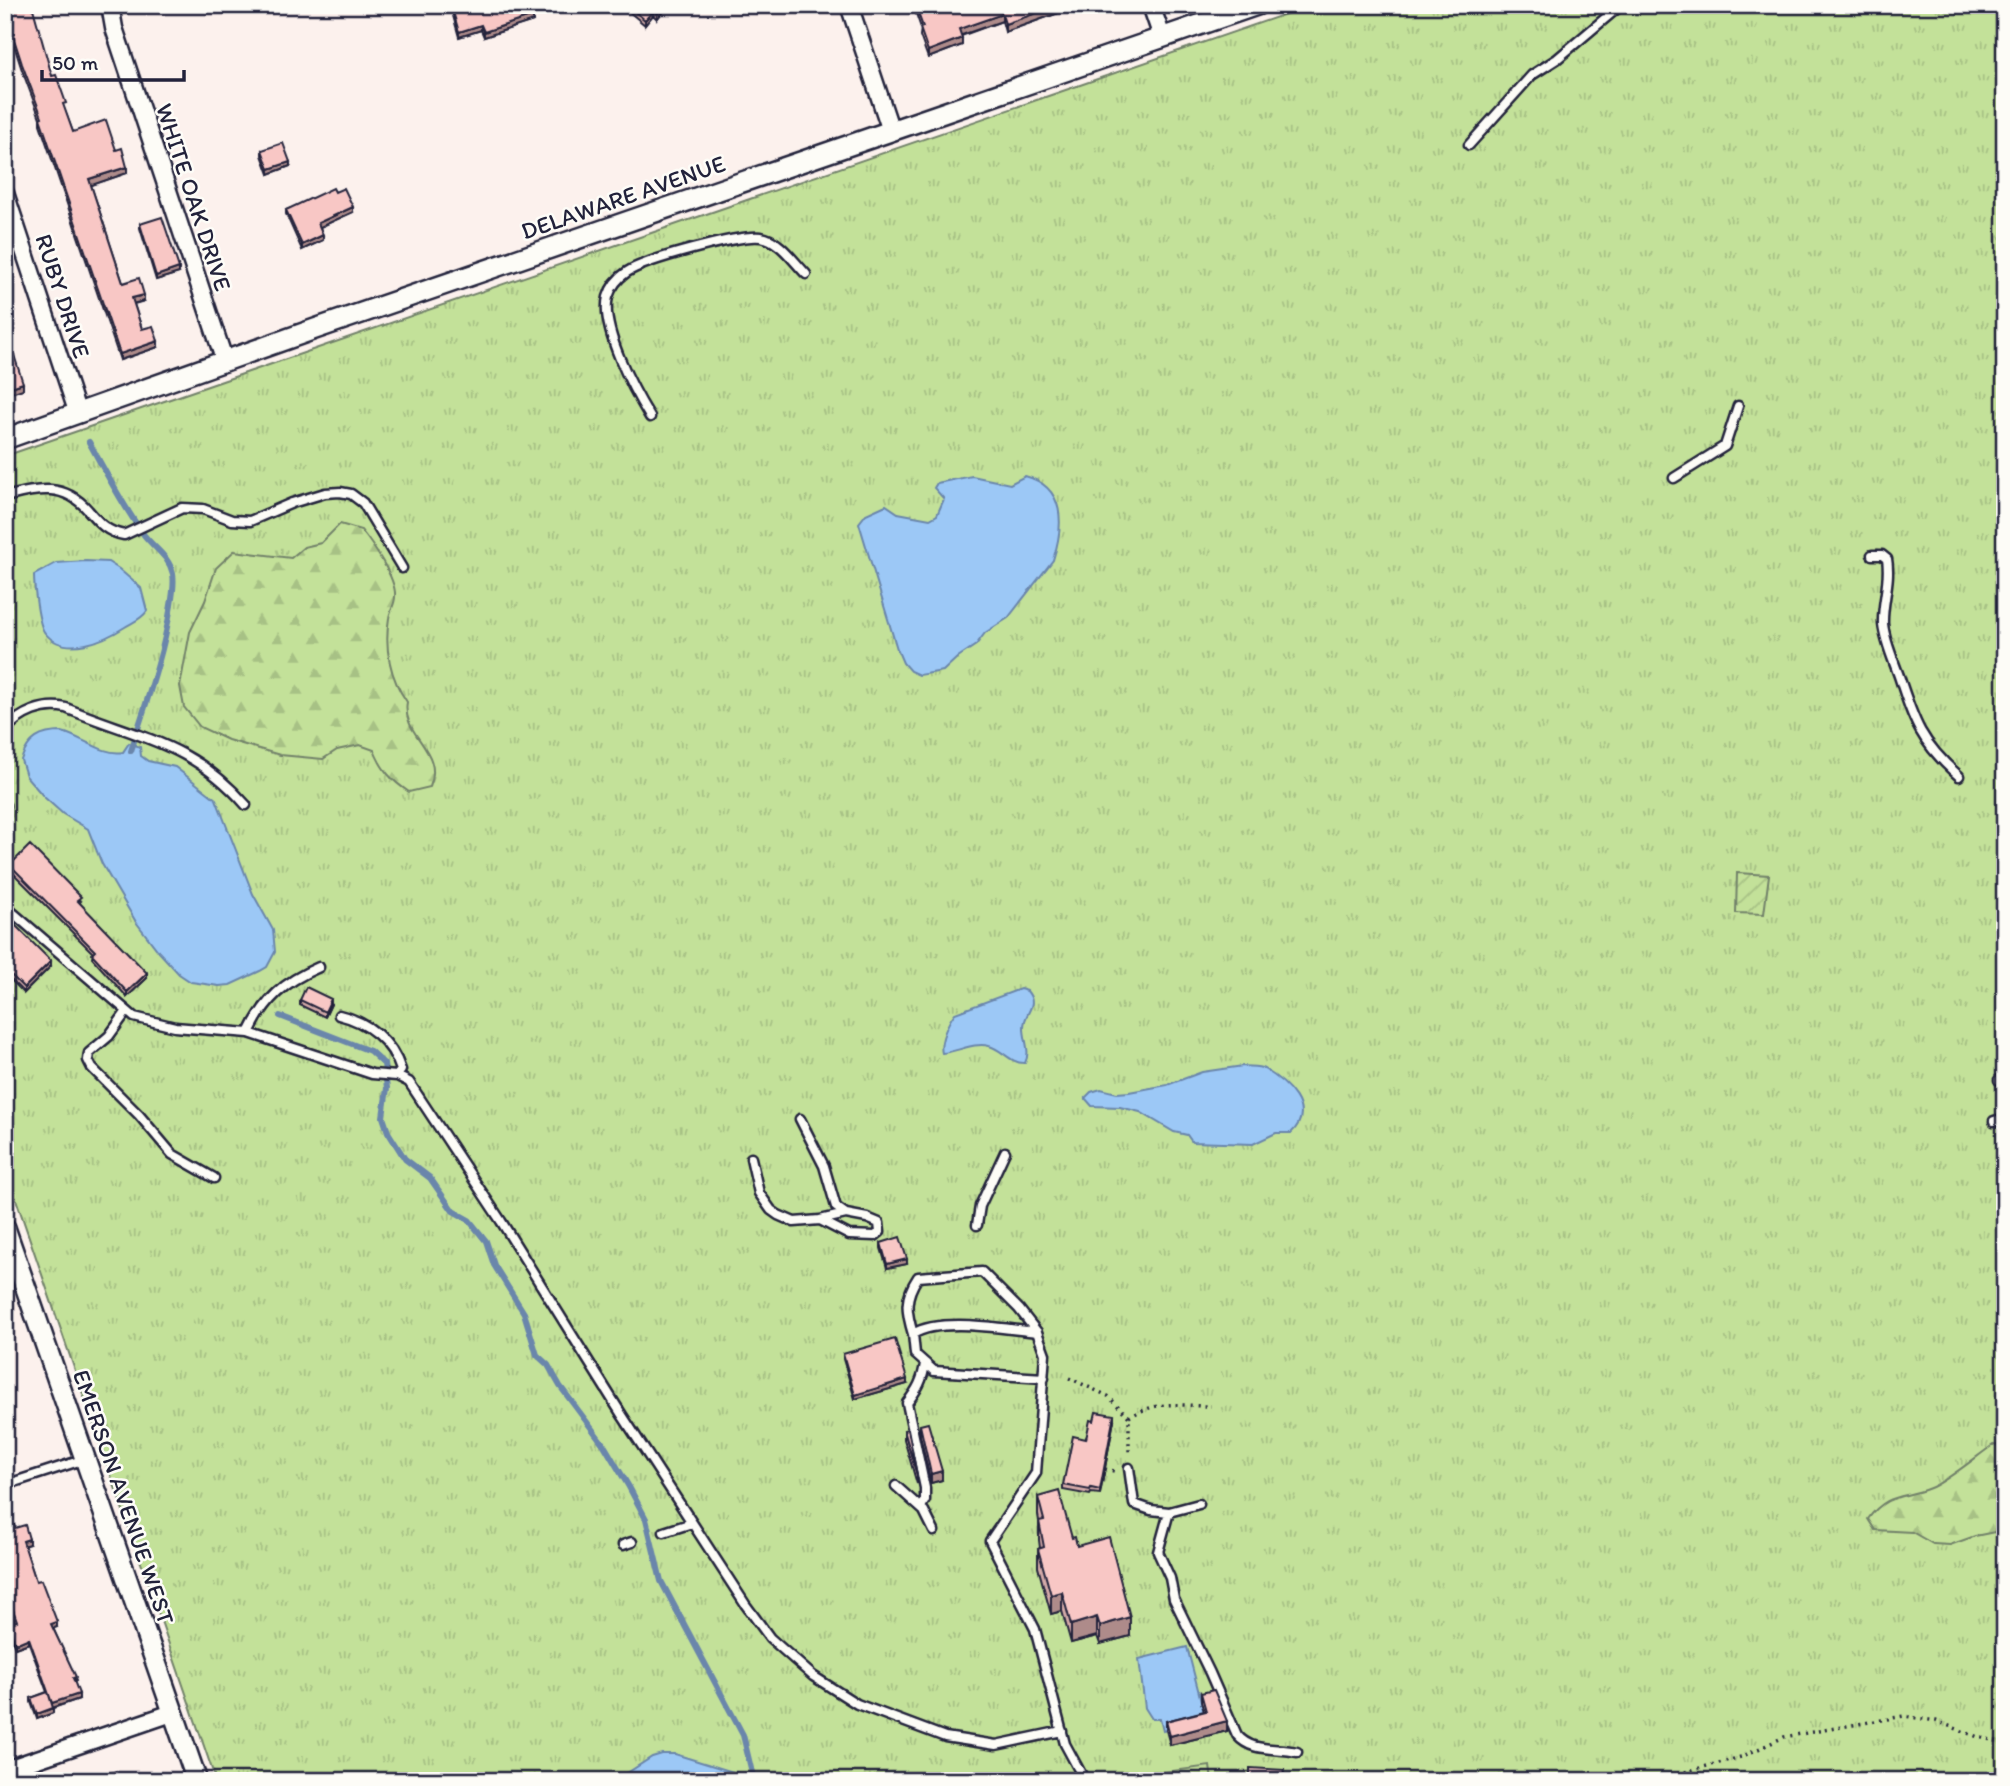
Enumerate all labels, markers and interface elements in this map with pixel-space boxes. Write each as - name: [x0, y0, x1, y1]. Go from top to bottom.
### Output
- scale bar: [42, 38, 184, 82]
- text: 50 m: [52, 50, 99, 75]
- street label: WHITE OAK DRIVE: [150, 100, 238, 294]
- street label: DELAWARE AVENUE: [517, 148, 729, 246]
- street label: RUBY DRIVE: [29, 230, 97, 362]
- street label: EMERSON AVENUE WEST: [67, 1366, 181, 1629]

